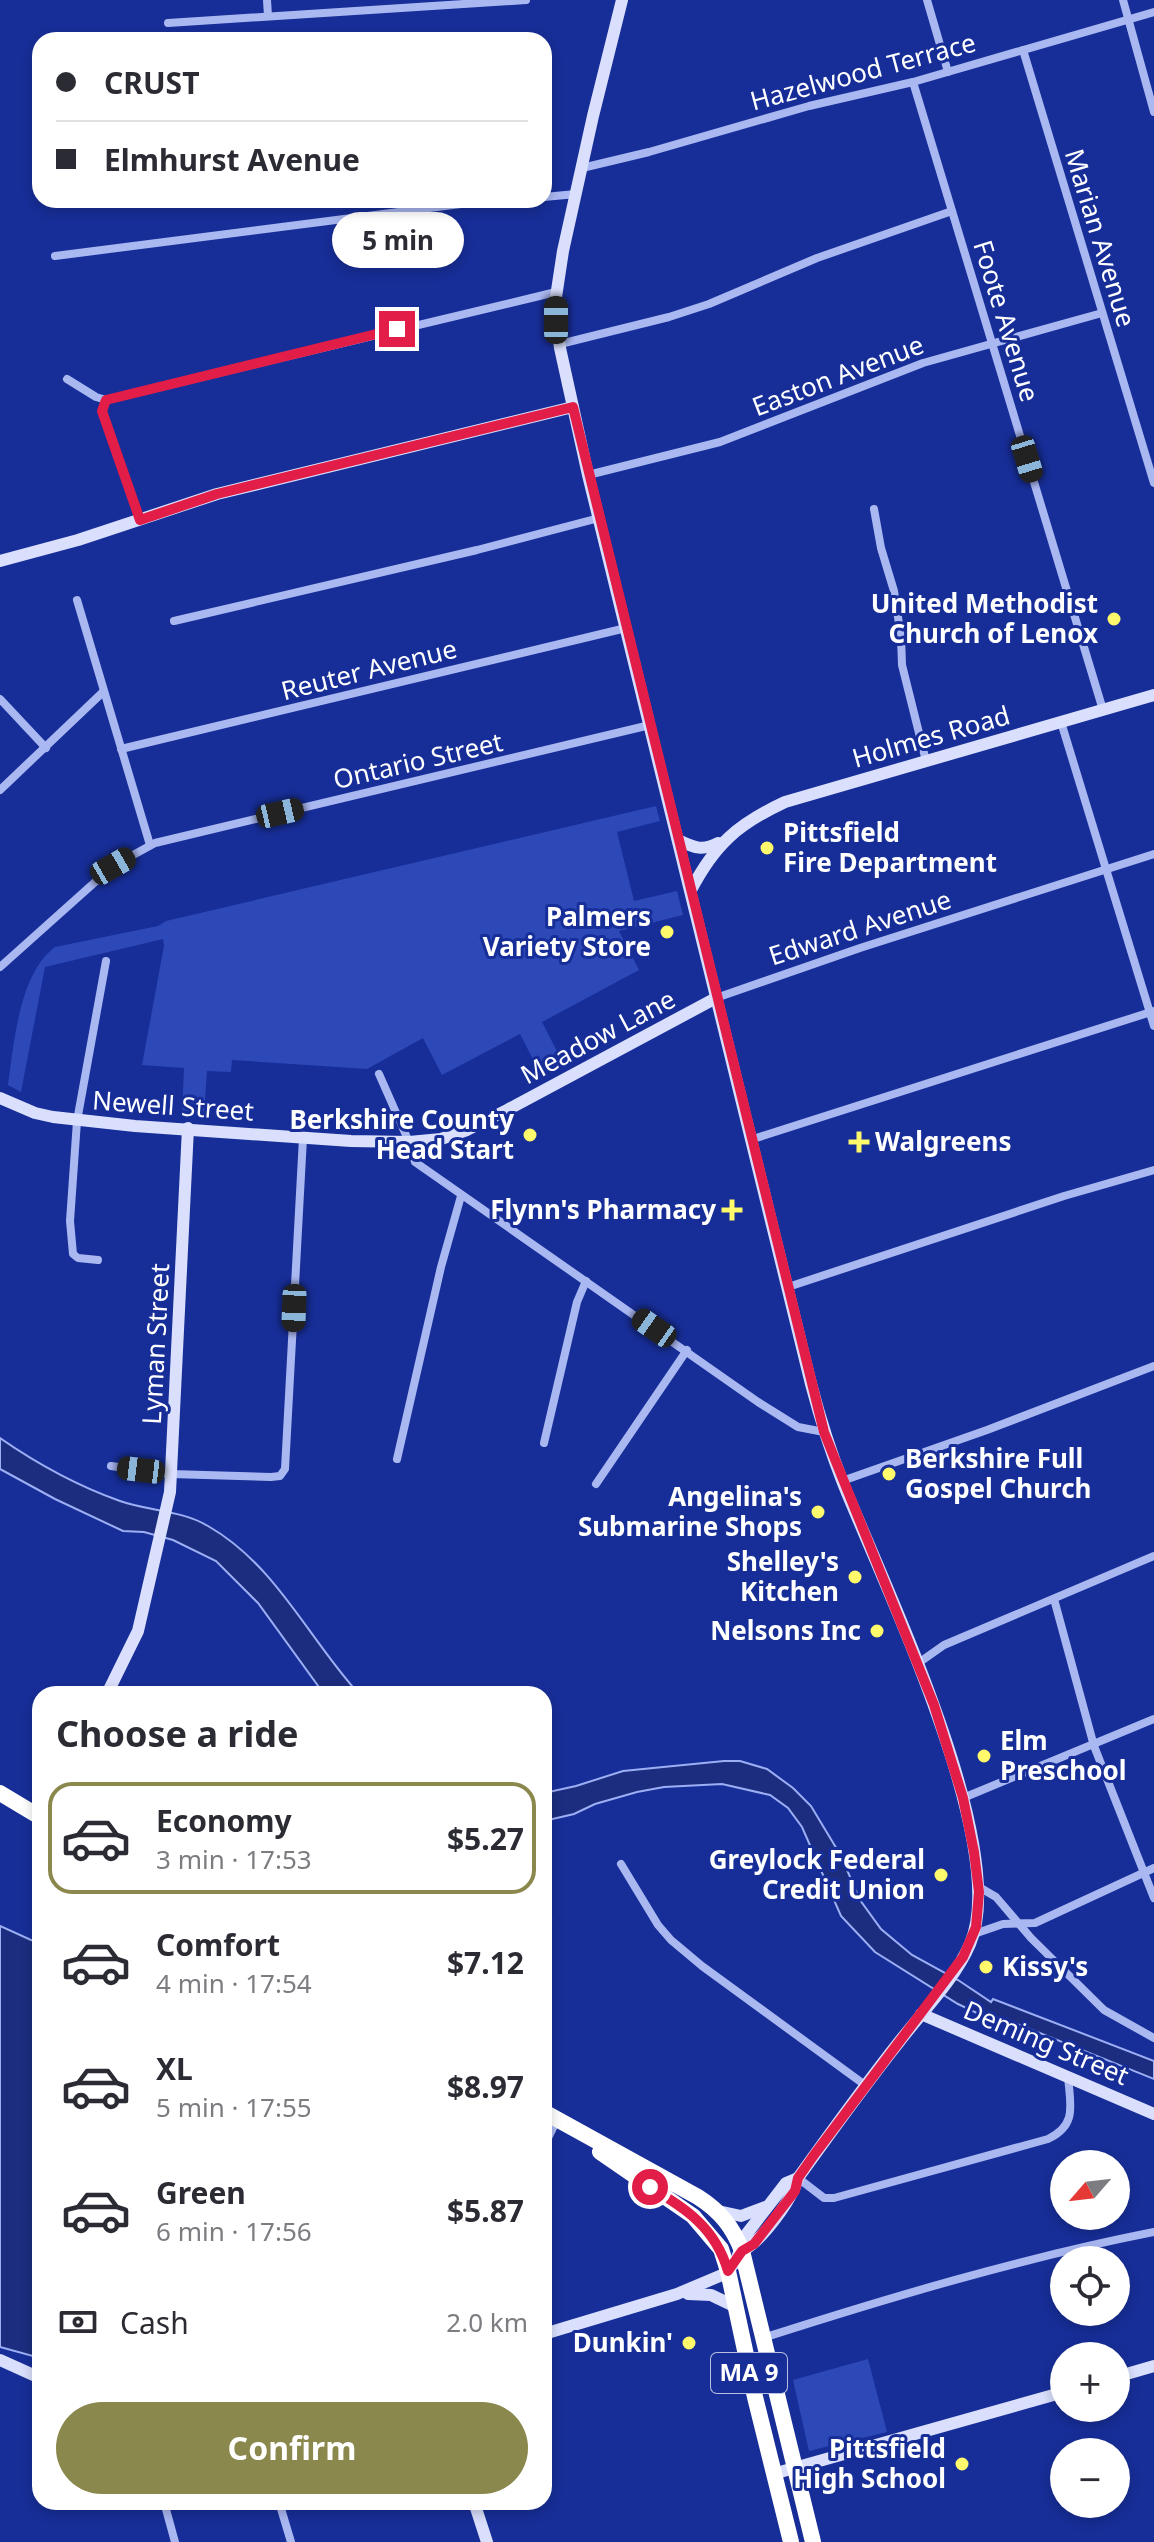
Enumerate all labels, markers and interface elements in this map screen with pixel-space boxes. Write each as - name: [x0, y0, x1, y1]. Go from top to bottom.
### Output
- street label: Hazelwood Terrace: [746, 24, 979, 118]
- text: CRUST: [104, 62, 199, 103]
- text: Elmhurst Avenue: [104, 139, 360, 180]
- street label: Marian Avenue: [1057, 144, 1145, 331]
- callout: 5 min: [331, 213, 463, 269]
- text: 5 min: [362, 222, 434, 258]
- street label: Foote Avenue: [965, 236, 1049, 406]
- car: [544, 296, 568, 344]
- route end: [379, 311, 415, 347]
- street label: Easton Avenue: [747, 326, 928, 424]
- car: [1009, 433, 1045, 485]
- place label: United Methodist Church of Lenox: [871, 585, 1098, 651]
- marker: United Methodist Church of Lenox: [1105, 610, 1123, 628]
- street label: Reuter Avenue: [277, 630, 460, 708]
- street label: Holmes Road: [848, 696, 1014, 776]
- street label: Ontario Street: [330, 723, 506, 797]
- car: [254, 796, 306, 830]
- place label: Pittsfield Fire Department: [783, 814, 997, 880]
- marker: Pittsfield Fire Department: [758, 839, 776, 857]
- car: [86, 844, 140, 888]
- street label: Edward Avenue: [764, 881, 955, 973]
- place label: Palmers Variety Store: [483, 898, 651, 964]
- marker: Palmers Variety Store: [658, 923, 676, 941]
- street label: Meadow Lane: [514, 980, 681, 1092]
- street label: Newell Street: [91, 1081, 255, 1129]
- place label: Berkshire County Head Start: [289, 1101, 514, 1167]
- place label: Walgreens: [875, 1123, 1011, 1159]
- marker: Berkshire County Head Start: [521, 1126, 539, 1144]
- marker: Walgreens: [850, 1133, 868, 1151]
- place label: Flynn's Pharmacy: [490, 1191, 716, 1227]
- marker: Flynn's Pharmacy: [723, 1201, 741, 1219]
- street label: Lyman Street: [133, 1263, 177, 1425]
- car: [281, 1284, 307, 1332]
- car: [627, 1304, 681, 1352]
- place label: Berkshire Full Gospel Church: [905, 1440, 1092, 1506]
- car: [116, 1455, 166, 1485]
- marker: Berkshire Full Gospel Church: [880, 1465, 898, 1483]
- place label: Angelina's Submarine Shops: [578, 1478, 802, 1544]
- marker: Angelina's Submarine Shops: [809, 1503, 827, 1521]
- place label: Shelley's Kitchen: [727, 1543, 839, 1609]
- marker: Shelley's Kitchen: [846, 1568, 864, 1586]
- place label: Nelsons Inc: [710, 1612, 861, 1648]
- marker: Nelsons Inc: [868, 1622, 886, 1640]
- text: Choose a ride: [56, 1709, 298, 1758]
- place label: Elm Preschool: [1000, 1722, 1126, 1788]
- marker: Elm Preschool: [975, 1747, 993, 1765]
- text: Economy: [156, 1800, 292, 1841]
- icon: car: [60, 1802, 132, 1874]
- text: $5.27: [447, 1818, 524, 1859]
- text: 3 min · 17:53: [156, 1841, 312, 1877]
- place label: Greylock Federal Credit Union: [709, 1841, 925, 1907]
- marker: Greylock Federal Credit Union: [932, 1866, 950, 1884]
- text: Comfort: [156, 1924, 280, 1965]
- icon: car: [60, 1926, 132, 1998]
- text: $7.12: [447, 1942, 524, 1983]
- place label: Kissy's: [1002, 1948, 1088, 1984]
- marker: Kissy's: [977, 1958, 995, 1976]
- text: 4 min · 17:54: [156, 1965, 312, 2001]
- street label: Deming Street: [958, 1991, 1134, 2093]
- text: XL: [156, 2048, 193, 2089]
- icon: car: [60, 2050, 132, 2122]
- text: $8.97: [447, 2066, 524, 2107]
- text: 5 min · 17:55: [156, 2089, 312, 2125]
- north arrow: [1050, 2150, 1130, 2230]
- map controls: [1050, 2150, 1130, 2518]
- route start: [632, 2169, 668, 2205]
- text: Green: [156, 2172, 246, 2213]
- icon: car: [60, 2174, 132, 2246]
- text: $5.87: [447, 2190, 524, 2231]
- text: 6 min · 17:56: [156, 2213, 312, 2249]
- button: locate: [1050, 2246, 1130, 2326]
- icon: cash: [56, 2300, 100, 2344]
- text: Cash: [120, 2302, 189, 2343]
- text: 2.0 km: [446, 2304, 528, 2340]
- place label: Dunkin': [573, 2324, 673, 2360]
- marker: Dunkin': [680, 2334, 698, 2352]
- button: +: [1050, 2342, 1130, 2422]
- road number: MA 9: [711, 2353, 787, 2393]
- button: Confirm: [56, 2402, 528, 2494]
- place label: Pittsfield High School: [793, 2430, 946, 2496]
- button: −: [1050, 2438, 1130, 2518]
- marker: Pittsfield High School: [953, 2455, 971, 2473]

